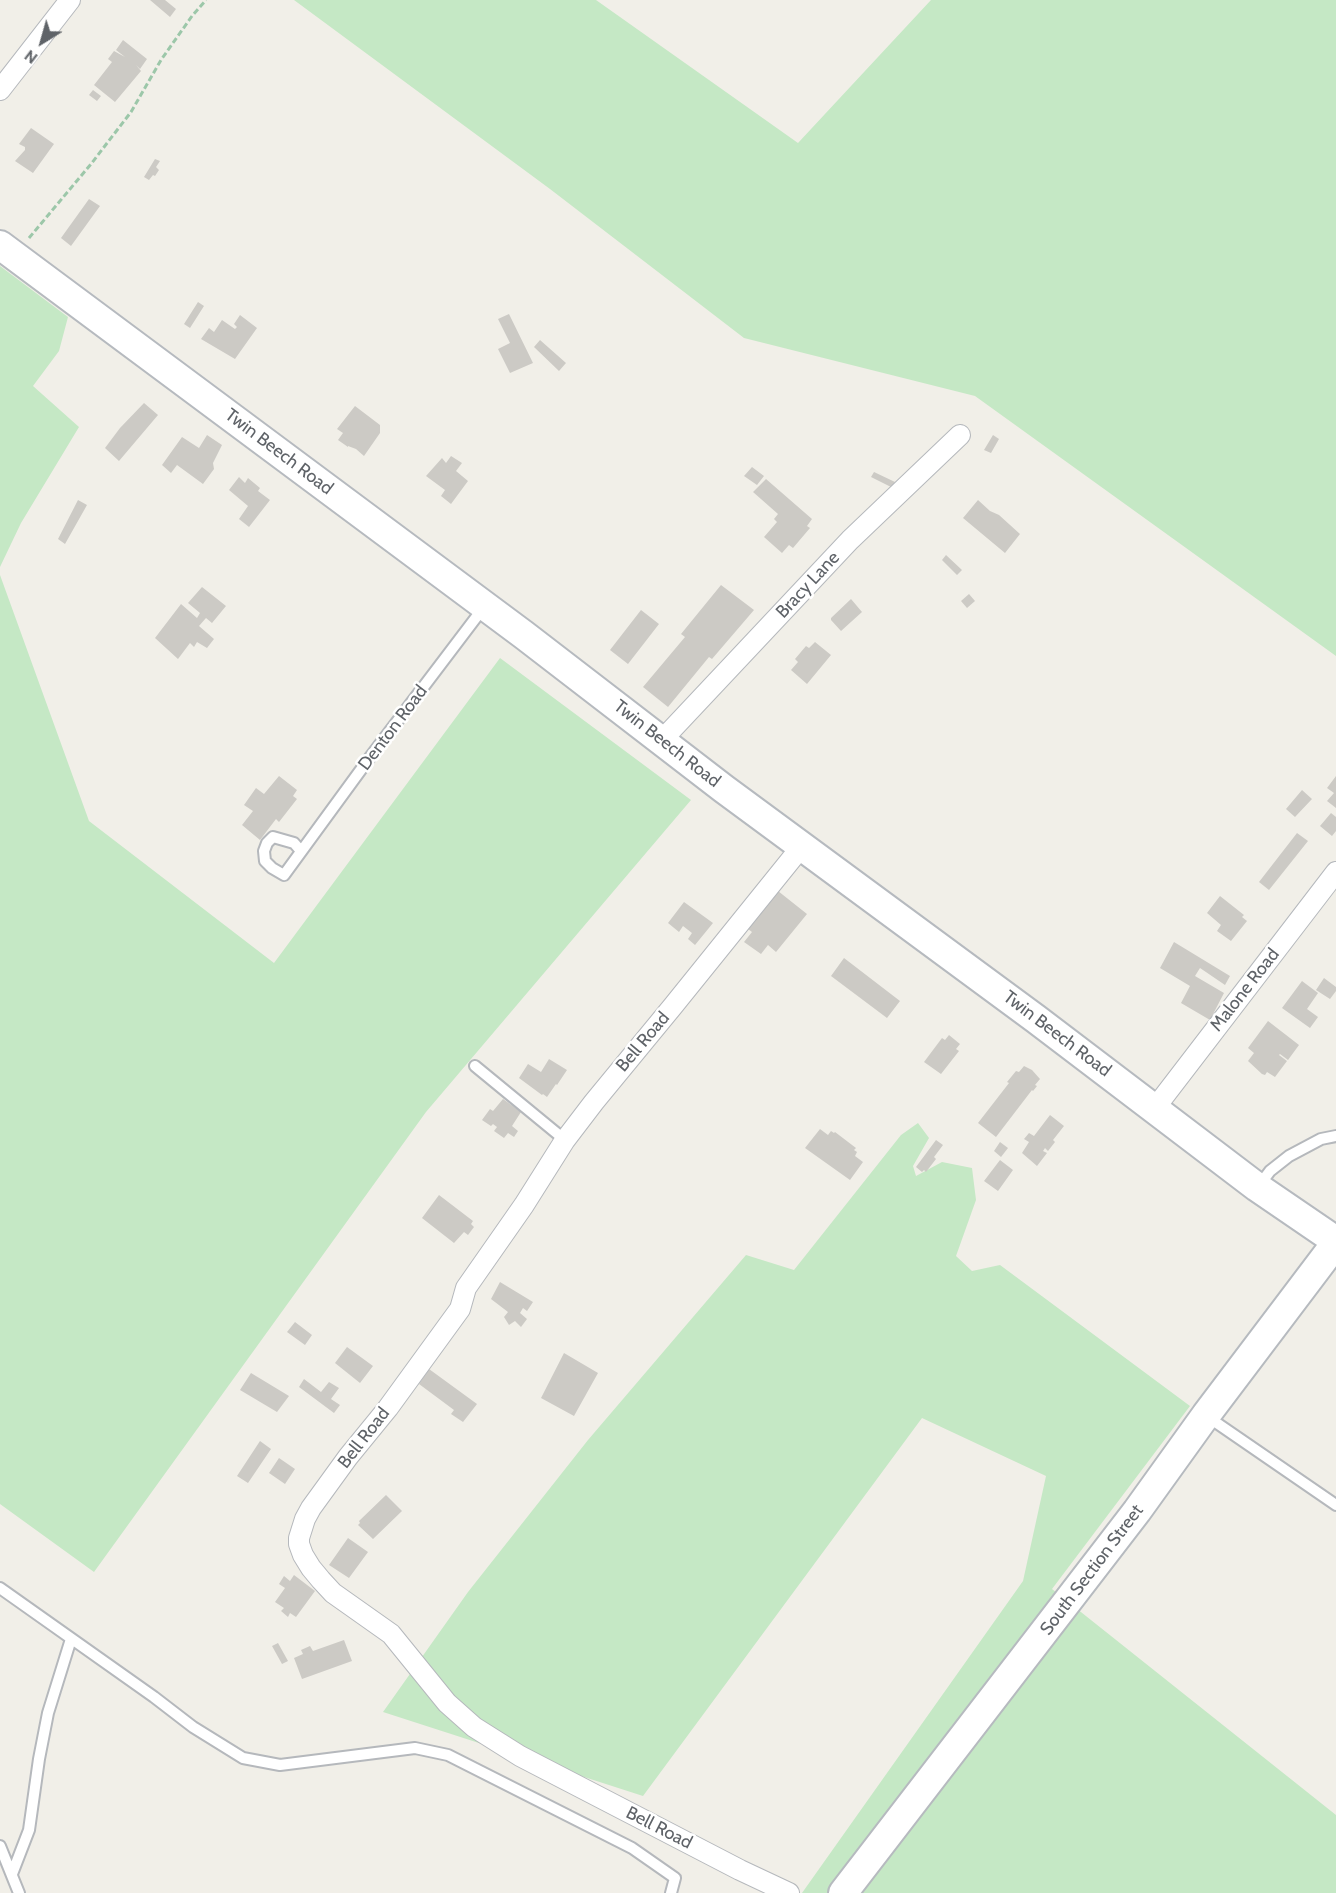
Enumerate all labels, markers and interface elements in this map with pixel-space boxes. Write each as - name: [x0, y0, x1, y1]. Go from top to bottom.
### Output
- north arrow: [12, 12, 72, 72]
- text: N: [21, 46, 41, 68]
- street label: Twin Beech Road: [221, 404, 337, 500]
- street label: Bracy Lane: [772, 547, 844, 623]
- street label: Denton Road: [354, 681, 432, 775]
- street label: Twin Beech Road: [609, 696, 725, 792]
- street label: Malone Road: [1206, 944, 1284, 1036]
- street label: Twin Beech Road: [999, 986, 1115, 1082]
- street label: Bell Road: [612, 1008, 674, 1076]
- street label: Bell Road: [333, 1403, 395, 1473]
- street label: South Section Street: [1036, 1501, 1148, 1639]
- street label: Bell Road: [622, 1802, 696, 1854]

